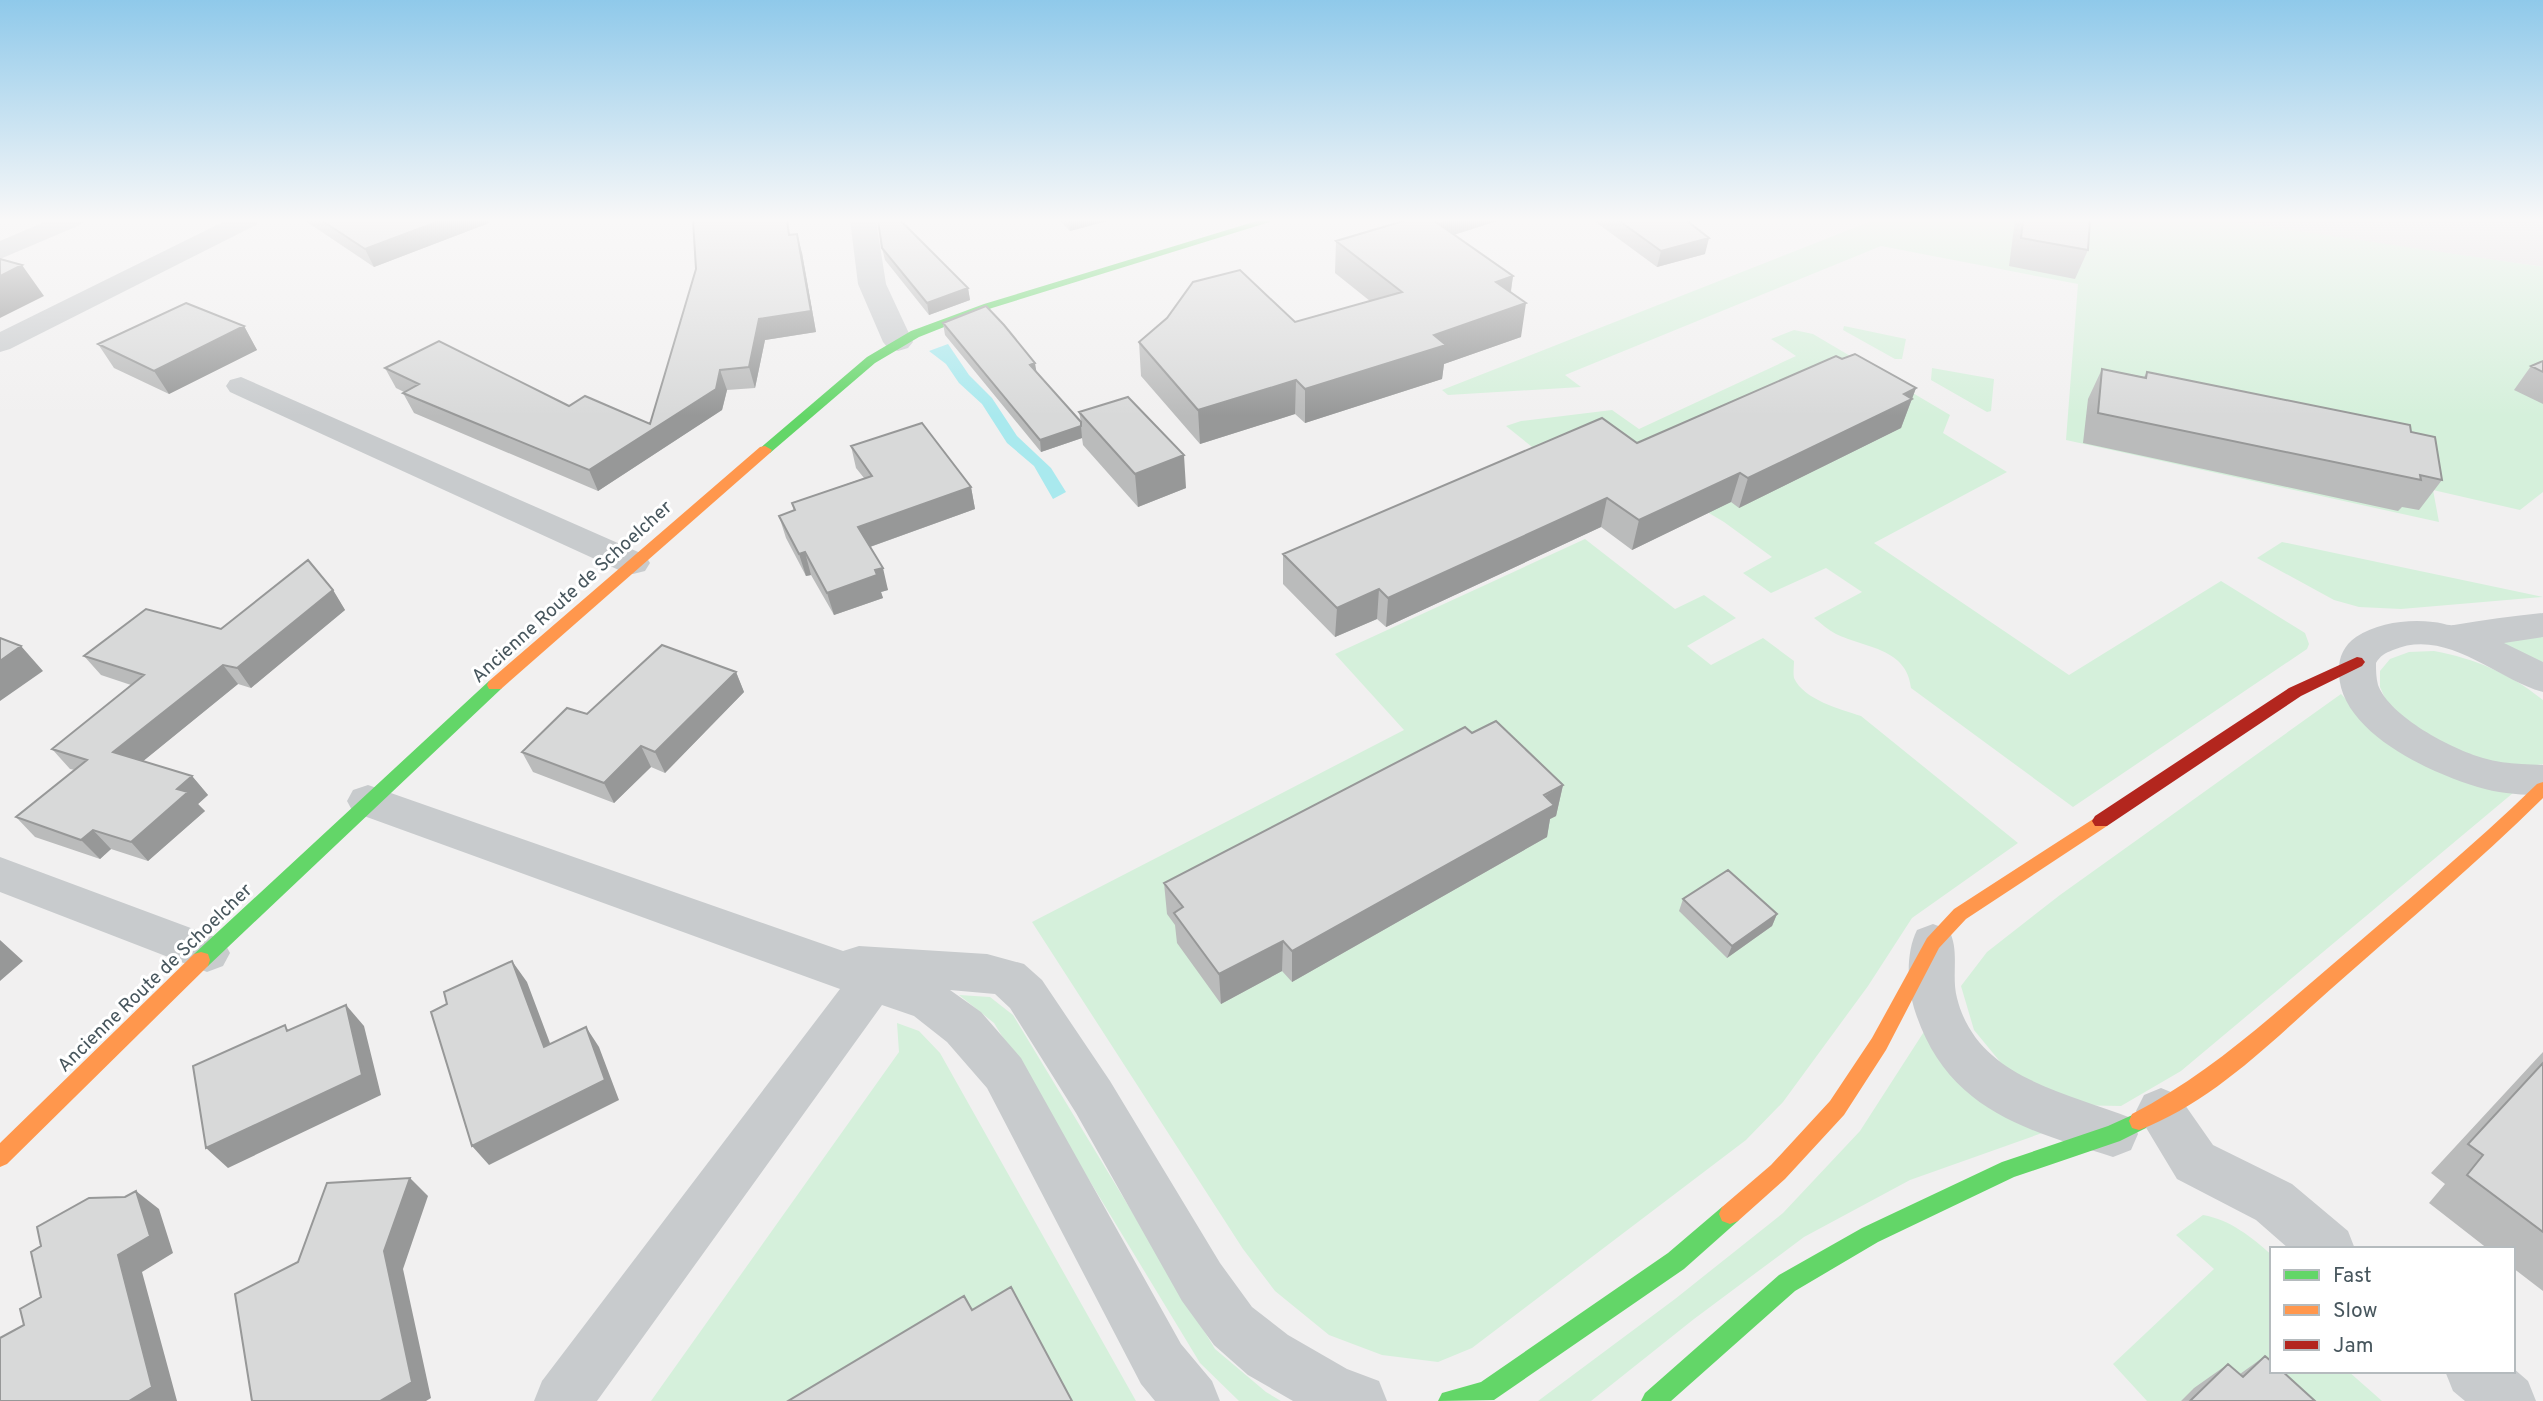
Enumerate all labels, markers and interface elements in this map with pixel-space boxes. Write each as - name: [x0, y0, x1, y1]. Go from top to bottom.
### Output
- street label: Ancienne Route de Schoelcher: [467, 496, 678, 689]
- street label: Ancienne Route de Schoelcher: [53, 879, 258, 1078]
- legend: [2270, 1247, 2515, 1373]
- text: Fast: [2333, 1263, 2372, 1290]
- text: Slow: [2333, 1298, 2378, 1325]
- text: Jam: [2333, 1333, 2374, 1360]

